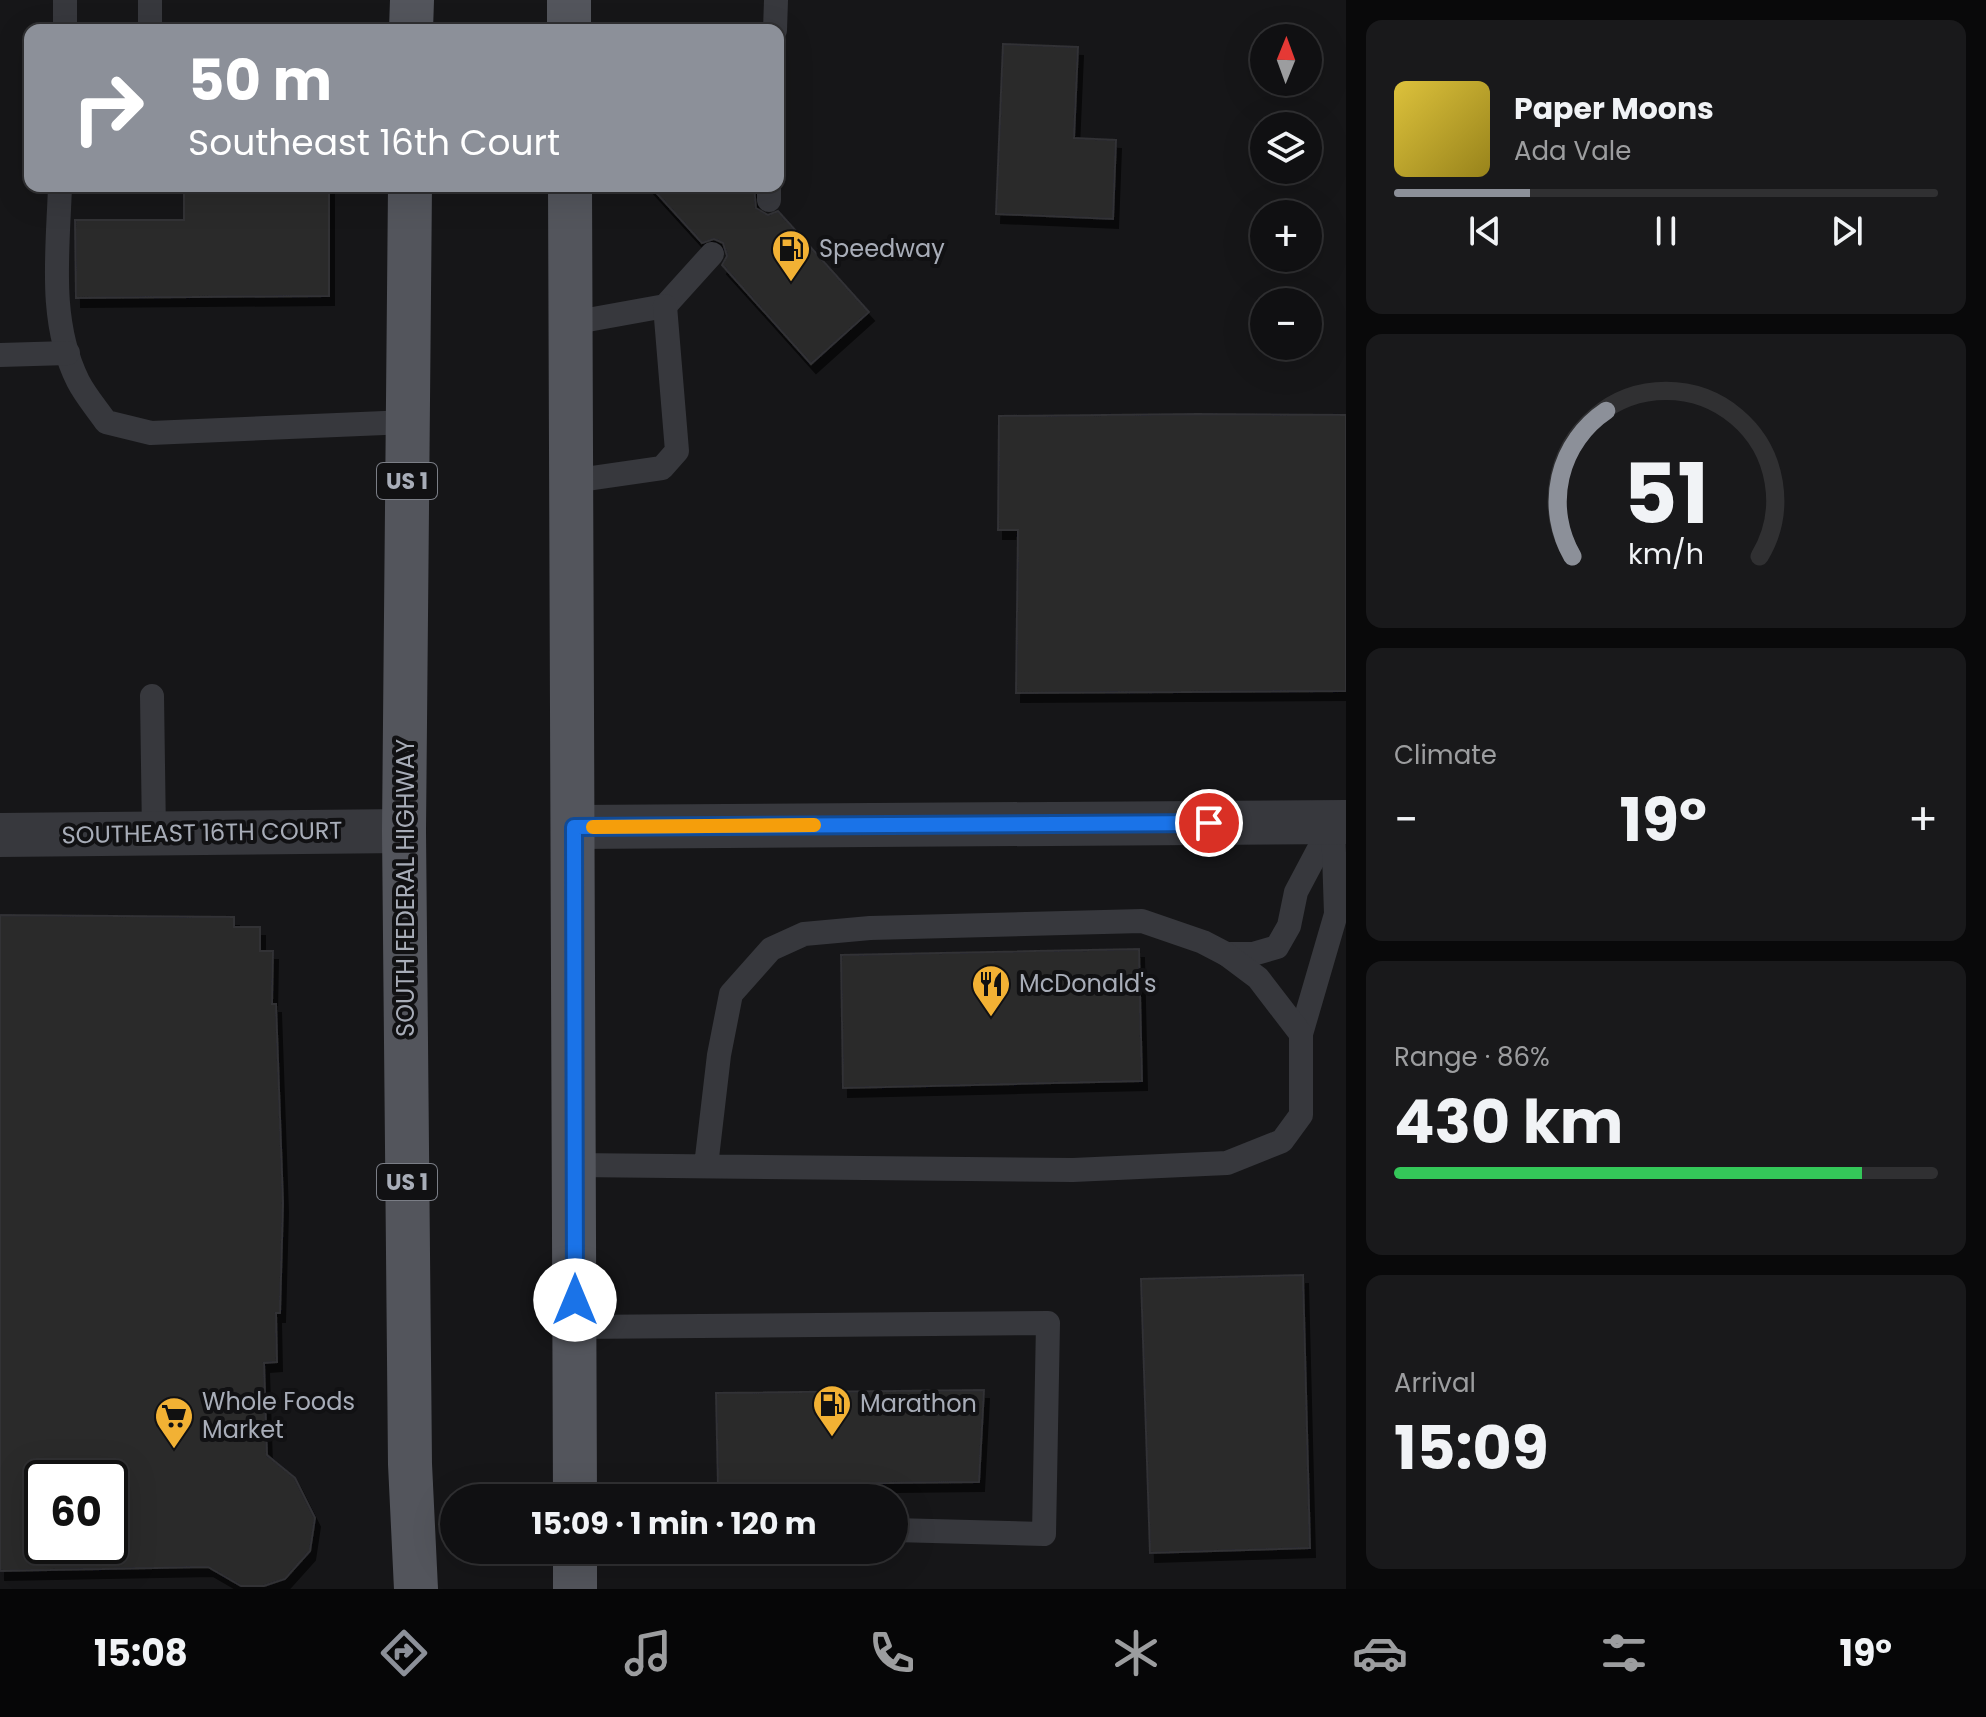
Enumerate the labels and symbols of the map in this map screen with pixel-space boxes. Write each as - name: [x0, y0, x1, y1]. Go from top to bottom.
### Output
- north arrow: [1250, 24, 1322, 96]
- fuel station icon: Speedway: [770, 228, 812, 283]
- place label: Speedway: [819, 232, 945, 265]
- road number: US 1: [377, 463, 437, 499]
- street label: SOUTH FEDERAL HIGHWAY: [389, 739, 422, 1037]
- pin: [1175, 789, 1243, 857]
- street label: SOUTHEAST 16TH COURT: [61, 814, 343, 851]
- restaurant icon: McDonald's: [970, 963, 1012, 1018]
- place label: McDonald's: [1019, 967, 1157, 1000]
- road number: US 1: [377, 1164, 437, 1200]
- position arrow: [533, 1258, 617, 1342]
- fuel station icon: Marathon: [811, 1383, 853, 1438]
- place label: Whole Foods Market: [202, 1385, 355, 1446]
- place label: Marathon: [860, 1387, 977, 1420]
- supermarket icon: Whole Foods Market: [153, 1395, 195, 1450]
- speed limit sign: 60: [24, 1460, 128, 1564]

